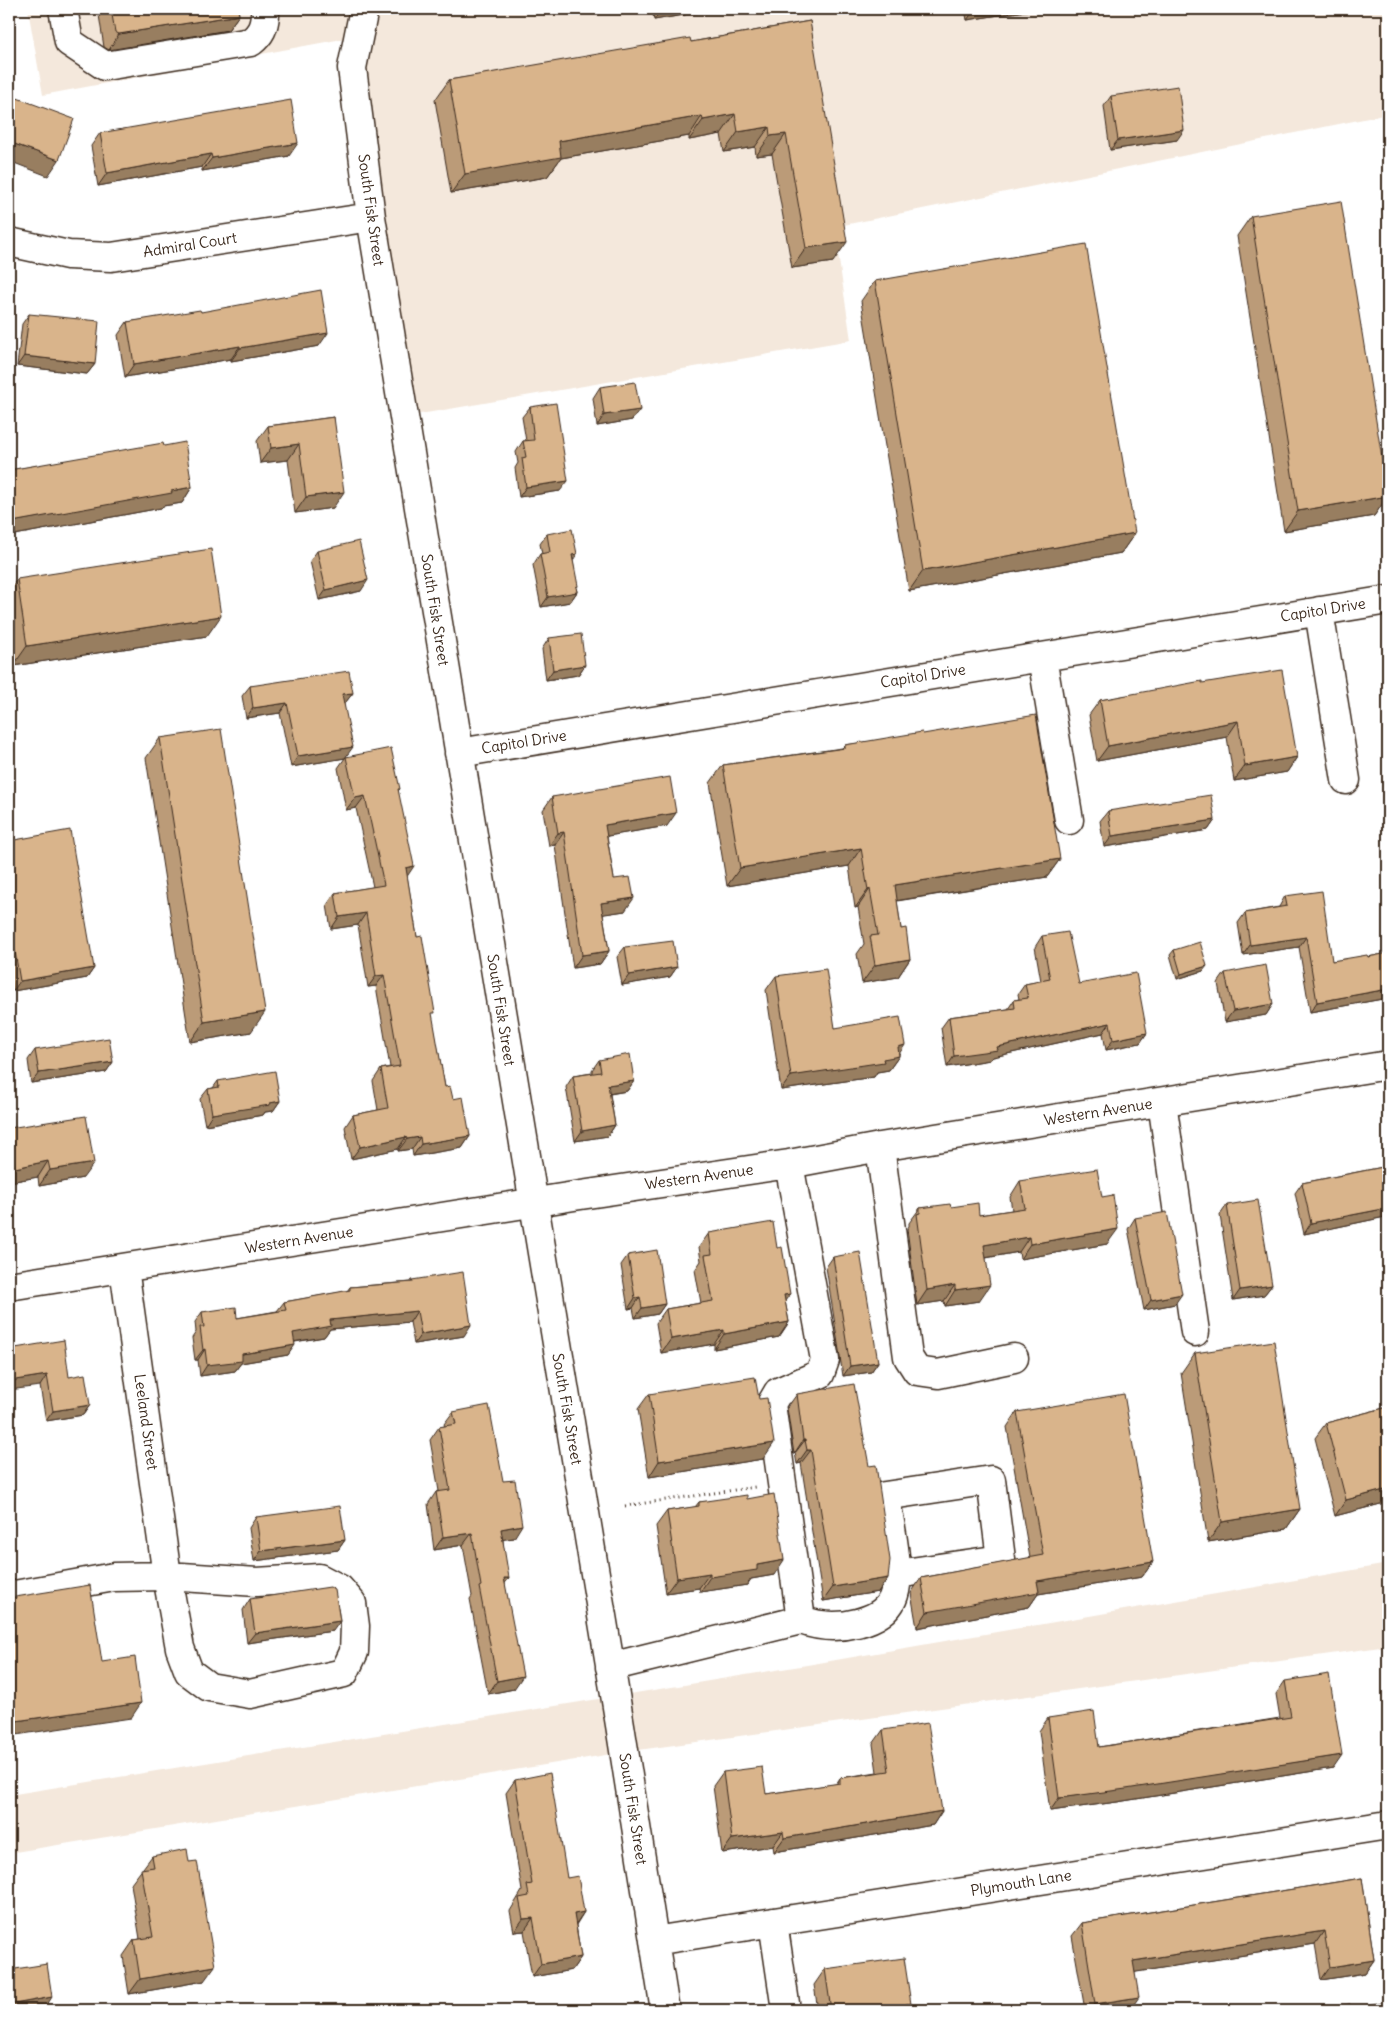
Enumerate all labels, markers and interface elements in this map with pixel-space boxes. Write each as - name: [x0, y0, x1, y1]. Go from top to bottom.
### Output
- street label: South Fisk Street: [354, 153, 389, 267]
- street label: Admiral Court: [142, 228, 238, 261]
- street label: South Fisk Street: [417, 553, 454, 667]
- street label: Capitol Drive: [1279, 593, 1367, 626]
- street label: Capitol Drive: [879, 659, 967, 692]
- street label: Capitol Drive: [480, 725, 568, 758]
- street label: South Fisk Street: [483, 953, 520, 1067]
- street label: Western Avenue: [1042, 1094, 1154, 1129]
- street label: Western Avenue: [643, 1159, 755, 1194]
- street label: Western Avenue: [243, 1222, 355, 1257]
- street label: South Fisk Street: [548, 1352, 587, 1466]
- street label: Leeland Street: [130, 1373, 163, 1471]
- street label: South Fisk Street: [615, 1752, 652, 1866]
- street label: Plymouth Lane: [969, 1865, 1073, 1900]

